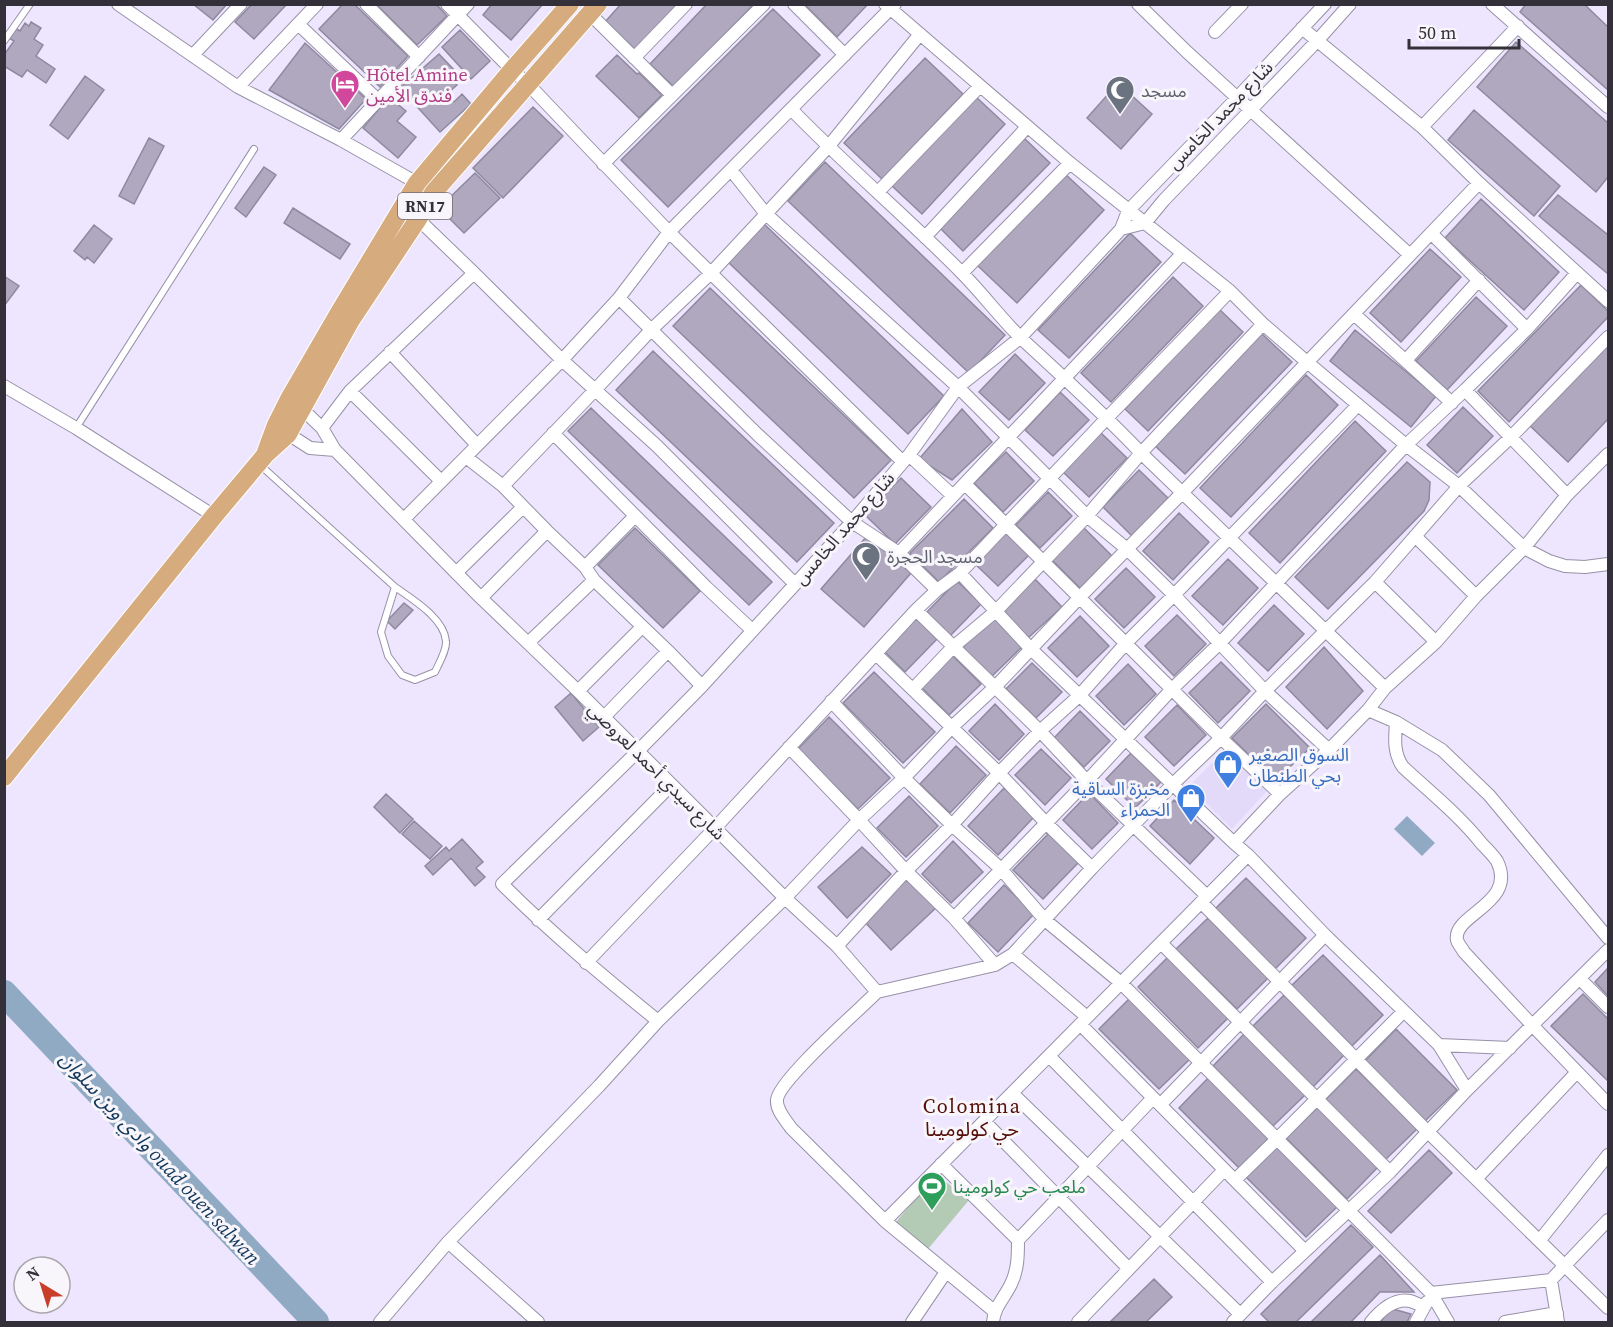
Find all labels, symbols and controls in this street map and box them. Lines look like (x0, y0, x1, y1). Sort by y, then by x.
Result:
scale bar (1409, 12, 1518, 50)
text: 50 m (1418, 20, 1456, 45)
street label: شارع محمد الخامس (1162, 55, 1280, 176)
place label: Hôtel Amine فندق الأمين (366, 62, 468, 108)
hotel icon: Hôtel Amine فندق الأمين (329, 68, 361, 110)
mosque icon: مسجد (1104, 74, 1136, 116)
place label: مسجد (1141, 78, 1187, 103)
road number: RN17 (398, 193, 452, 219)
street label: شارع محمد الخامس (788, 466, 902, 591)
mosque icon: مسجد الحجرة (850, 540, 882, 582)
place label: مسجد الحجرة (887, 544, 983, 569)
street label: شارع سيدي أحمد لعروصي (581, 697, 731, 847)
place label: السوق الصغير بحي الطنطان (1248, 742, 1349, 789)
shop icon: السوق الصغير بحي الطنطان (1212, 748, 1244, 790)
place label: مخبزة الساقية الحمراء (1072, 776, 1170, 822)
shop icon: مخبزة الساقية الحمراء (1175, 782, 1207, 824)
water label: وادي وين سلوان ouad ouen salwan (52, 1045, 267, 1273)
district label: Colomina حي كولومينا (923, 1092, 1021, 1145)
sports icon: ملعب حي كولومينا (916, 1170, 948, 1212)
place label: ملعب حي كولومينا (953, 1174, 1086, 1200)
north arrow (12, 1255, 72, 1315)
text: N (21, 1261, 44, 1285)

